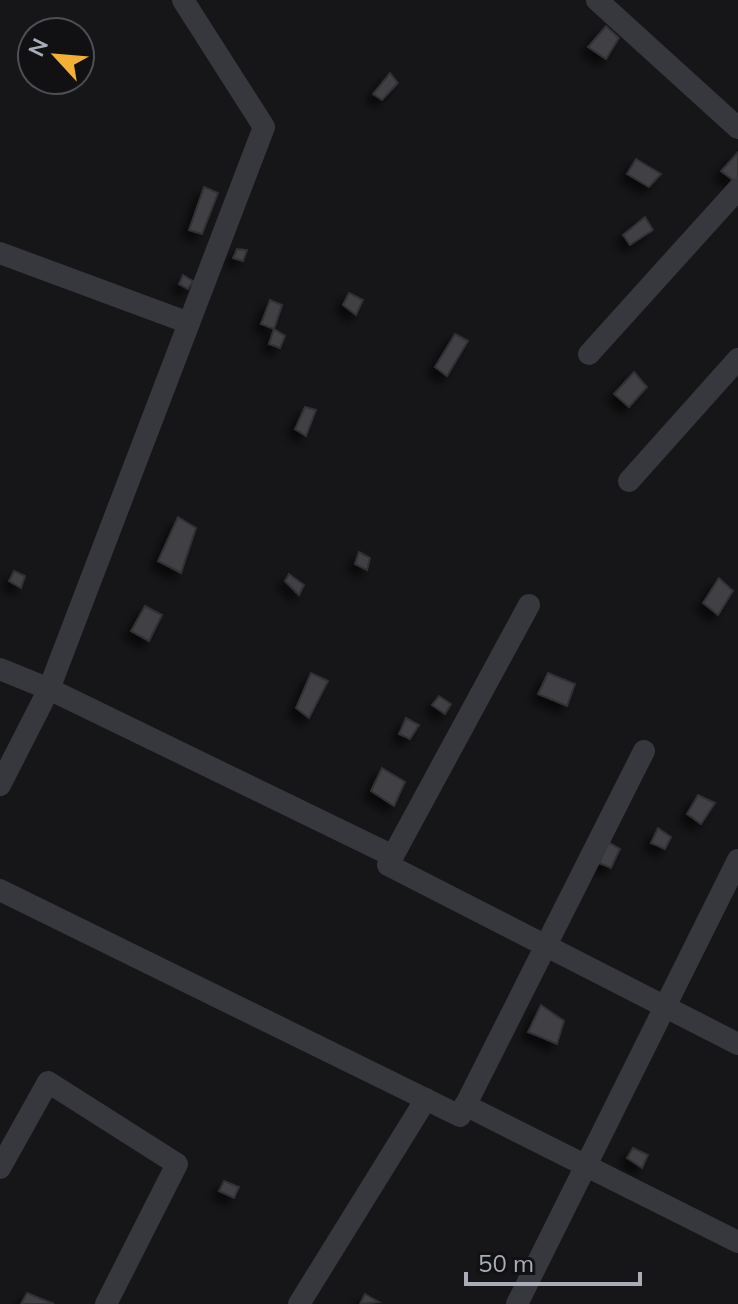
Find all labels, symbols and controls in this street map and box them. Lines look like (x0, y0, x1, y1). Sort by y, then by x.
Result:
north arrow (16, 16, 96, 96)
text: N (22, 34, 54, 61)
scale bar (466, 1236, 640, 1286)
text: 50 m (478, 1248, 534, 1278)

